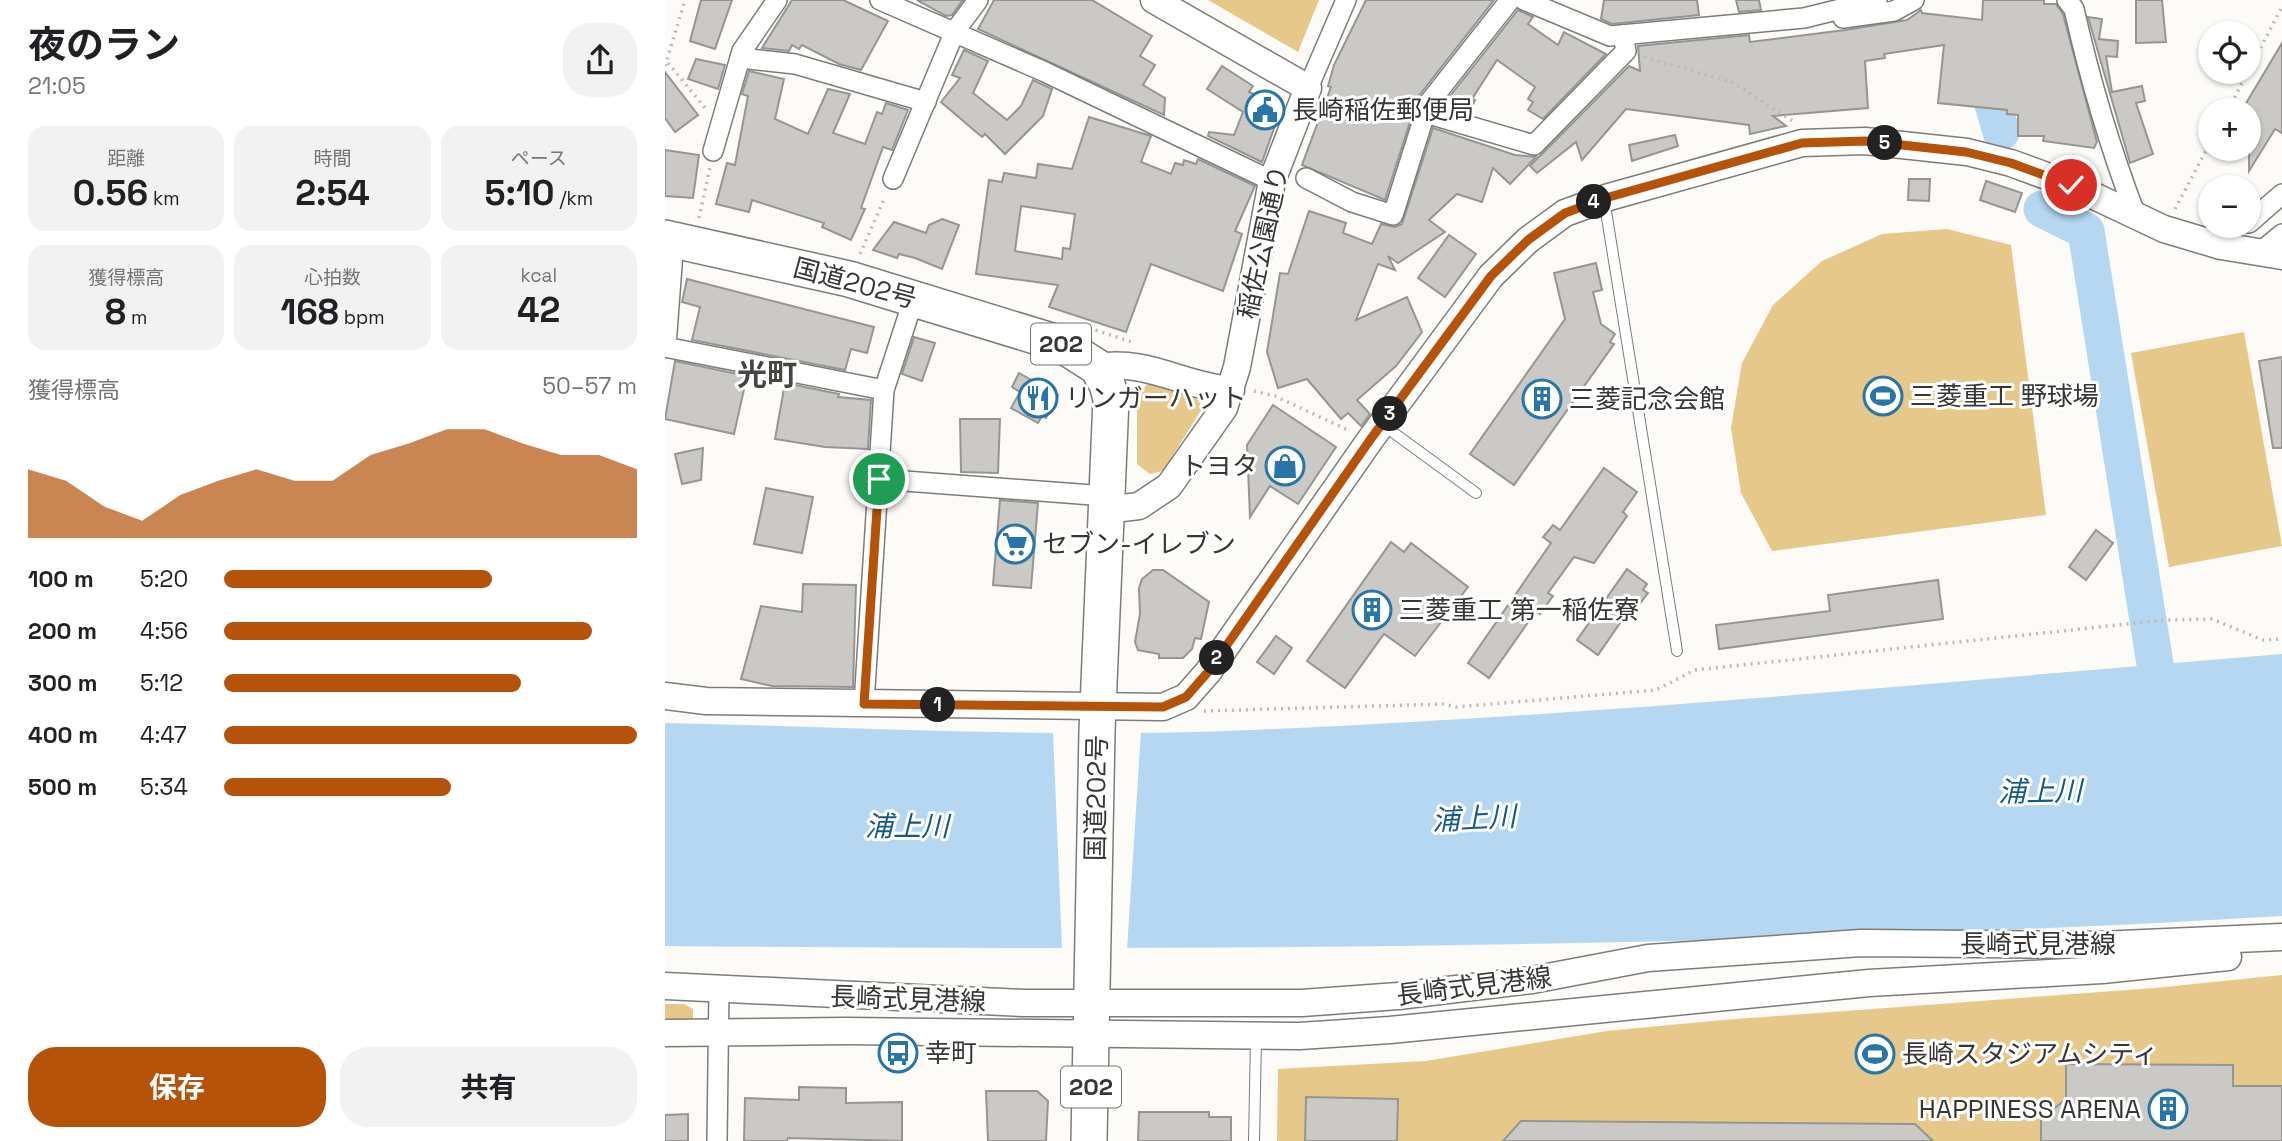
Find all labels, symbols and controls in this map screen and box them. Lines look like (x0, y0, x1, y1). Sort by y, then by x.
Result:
text: 夜のラン (28, 21, 180, 69)
map controls (2198, 21, 2261, 238)
button: locate (2198, 21, 2261, 84)
button: share (563, 23, 637, 97)
text: 21:05 (28, 71, 86, 101)
public building icon: 長崎稲佐郵便局 (1244, 89, 1286, 131)
place label: 長崎稲佐郵便局 (1292, 93, 1474, 127)
button: + (2198, 98, 2261, 161)
pin: 5 (1867, 125, 1903, 160)
text: 5 (1879, 130, 1890, 155)
text: 距離 (107, 146, 145, 171)
text: 時間 (313, 146, 352, 171)
text: ペース (511, 146, 567, 171)
pin (2041, 155, 2101, 215)
street label: 稲佐公園通り (1230, 162, 1296, 322)
icon: check (2052, 166, 2090, 204)
text: 0.56 (73, 171, 148, 215)
text: 2:54 (295, 171, 370, 215)
text: 5:10 (485, 171, 555, 215)
button: − (2198, 175, 2261, 238)
pin: 4 (1577, 184, 1611, 220)
text: km (148, 186, 180, 211)
text: /km (555, 186, 593, 211)
text: 4 (1587, 189, 1600, 214)
street label: 国道202号 (790, 250, 920, 316)
text: kcal (520, 263, 557, 288)
text: 獲得標高 (88, 265, 164, 290)
text: 心拍数 (304, 265, 361, 290)
text: 42 (517, 288, 560, 332)
text: 8 (105, 290, 126, 334)
text: 168 (280, 290, 339, 334)
text: m (126, 305, 147, 330)
text: bpm (339, 305, 385, 330)
road number: 202 (1031, 324, 1091, 365)
district label: 光町 (737, 355, 797, 394)
text: 50–57 m (542, 371, 637, 401)
text: 獲得標高 (28, 375, 120, 405)
sports icon: 三菱重工 野球場 (1862, 375, 1904, 417)
restaurant icon: リンガーハット (1017, 377, 1059, 419)
building icon: 三菱記念会館 (1521, 378, 1563, 420)
place label: 三菱重工 野球場 (1910, 379, 2099, 413)
place label: リンガーハット (1065, 381, 1246, 415)
place label: 三菱記念会館 (1569, 382, 1725, 416)
pin: 3 (1373, 396, 1407, 432)
text: 3 (1384, 401, 1395, 426)
shop icon: トヨタ (1264, 445, 1306, 487)
pin (849, 449, 909, 509)
place label: トヨタ (1180, 449, 1258, 483)
icon: arrive (860, 460, 898, 498)
supermarket icon: セブン-イレブン (994, 523, 1036, 565)
place label: セブン-イレブン (1042, 527, 1236, 561)
text: 100 m (28, 564, 94, 594)
text: 5:20 (140, 564, 188, 594)
building icon: 三菱重工 第一稲佐寮 (1351, 589, 1393, 631)
place label: 三菱重工 第一稲佐寮 (1399, 593, 1640, 627)
text: 200 m (28, 616, 97, 646)
text: 4:56 (140, 616, 188, 646)
pin: 2 (1199, 640, 1235, 676)
text: 2 (1211, 645, 1222, 670)
text: 300 m (28, 668, 97, 698)
text: 5:12 (140, 668, 183, 698)
pin: 1 (921, 688, 955, 722)
text: 1 (933, 692, 942, 717)
text: 400 m (28, 720, 98, 750)
text: 4:47 (140, 720, 187, 750)
street label: 国道202号 (1078, 735, 1114, 861)
text: 500 m (28, 772, 97, 802)
text: 5:34 (140, 772, 188, 802)
water label: 浦上川 (1998, 772, 2085, 810)
water label: 浦上川 (1431, 798, 1520, 838)
water label: 浦上川 (865, 808, 952, 844)
street label: 長崎式見港線 (1960, 927, 2116, 961)
street label: 長崎式見港線 (1395, 960, 1553, 1012)
street label: 長崎式見港線 (829, 979, 987, 1019)
bus stop icon: 幸町 (877, 1032, 919, 1074)
sports icon: 長崎スタジアムシティ (1854, 1033, 1896, 1075)
place label: 幸町 (925, 1036, 977, 1070)
place label: 長崎スタジアムシティ (1902, 1037, 2159, 1071)
button: 保存 (28, 1047, 326, 1127)
button: 共有 (340, 1047, 637, 1127)
road number: 202 (1061, 1066, 1121, 1107)
building icon: HAPPINESS ARENA (2147, 1088, 2189, 1130)
place label: HAPPINESS ARENA (1919, 1092, 2141, 1126)

